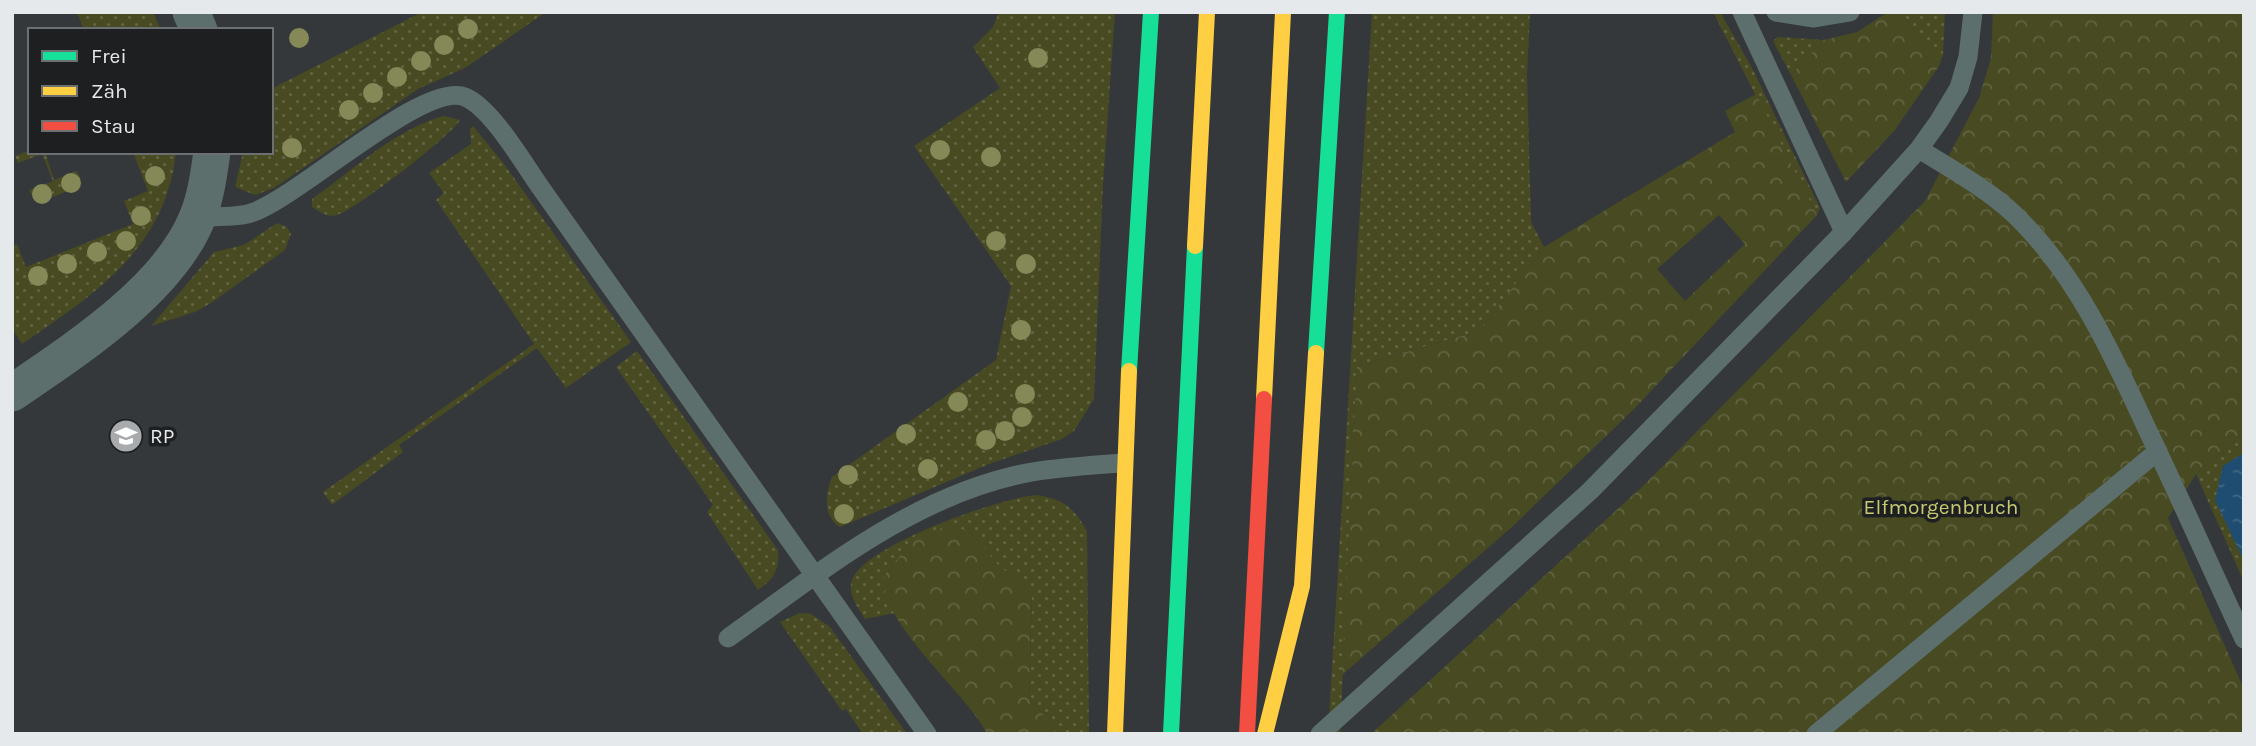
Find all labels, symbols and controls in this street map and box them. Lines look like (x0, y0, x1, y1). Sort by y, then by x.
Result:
legend (28, 28, 273, 154)
text: Frei (91, 44, 127, 68)
text: Zäh (91, 79, 128, 103)
text: Stau (91, 114, 136, 138)
school or university icon: RP (107, 417, 145, 455)
place label: RP (150, 424, 175, 448)
park label: Elfmorgenbruch (1864, 495, 2018, 519)

